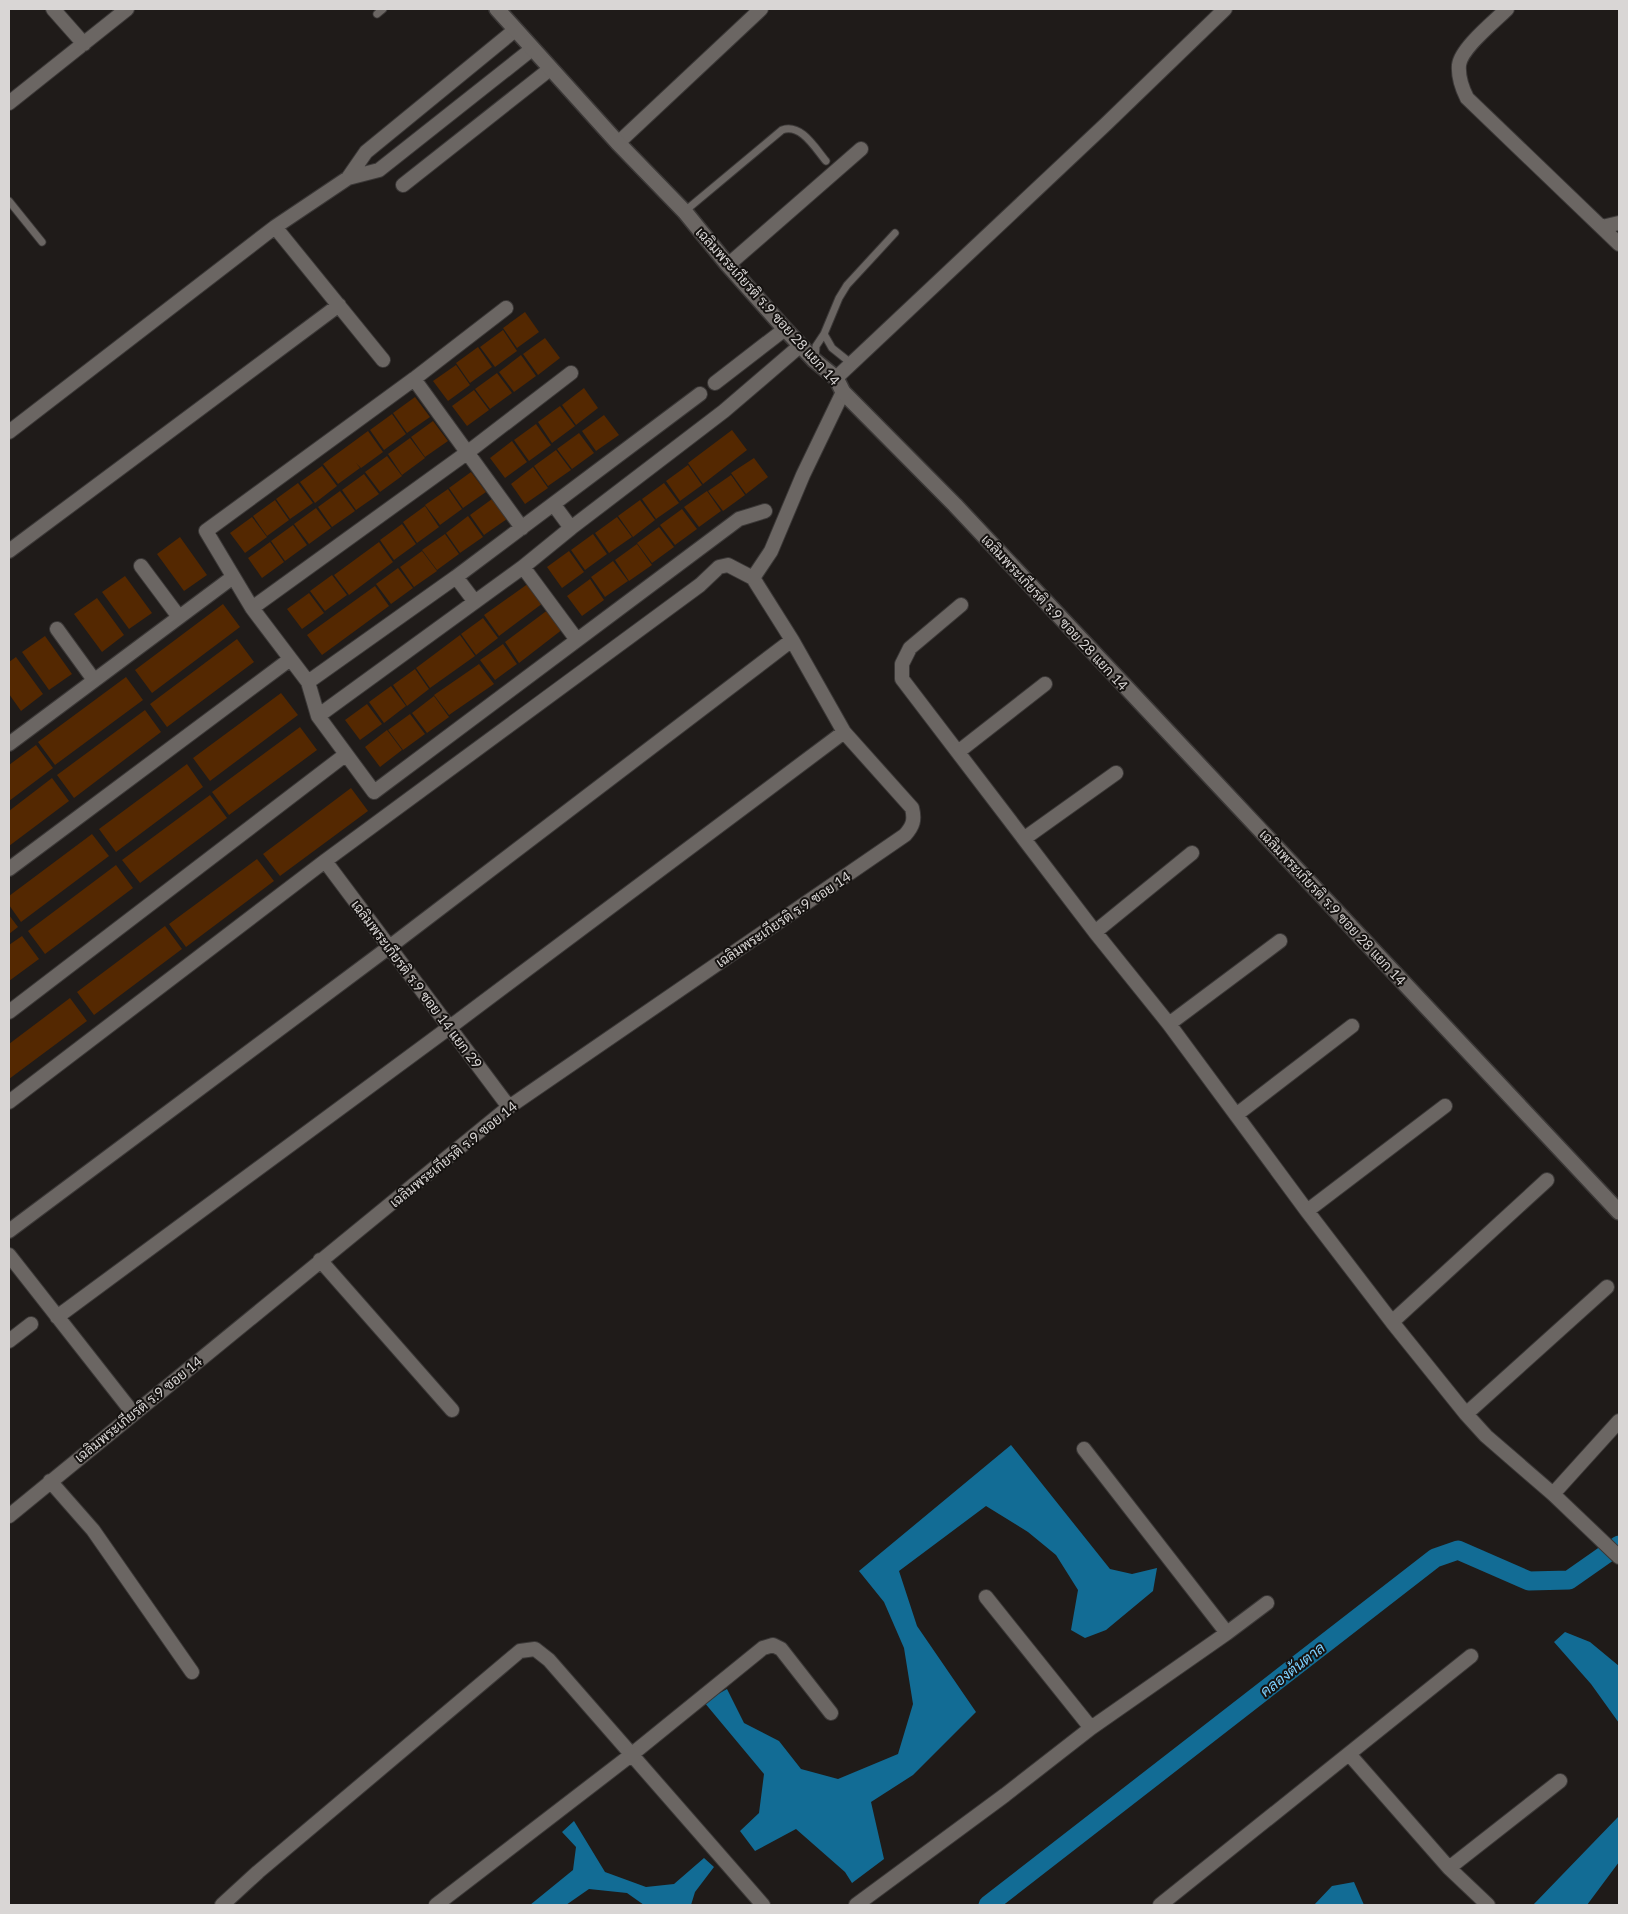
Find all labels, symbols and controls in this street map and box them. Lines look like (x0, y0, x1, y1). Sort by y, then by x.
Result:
street label: เฉลิมพระเกียรติ ร.9 ซอย 28 แยก 14 (693, 224, 843, 388)
street label: เฉลิมพระเกียรติ ร.9 ซอย 28 แยก 14 (978, 531, 1132, 693)
street label: เฉลิมพระเกียรติ ร.9 ซอย 28 แยก 14 (1256, 826, 1410, 988)
street label: เฉลิมพระเกียรติ ร.9 ซอย 14 (712, 867, 854, 971)
street label: เฉลิมพระเกียรติ ร.9 ซอย 14 แยก 29 (348, 896, 486, 1072)
street label: เฉลิมพระเกียรติ ร.9 ซอย 14 (386, 1097, 520, 1211)
street label: เฉลิมพระเกียรติ ร.9 ซอย 14 (71, 1352, 205, 1466)
water label: คลองต้นตาล (1256, 1638, 1328, 1700)

